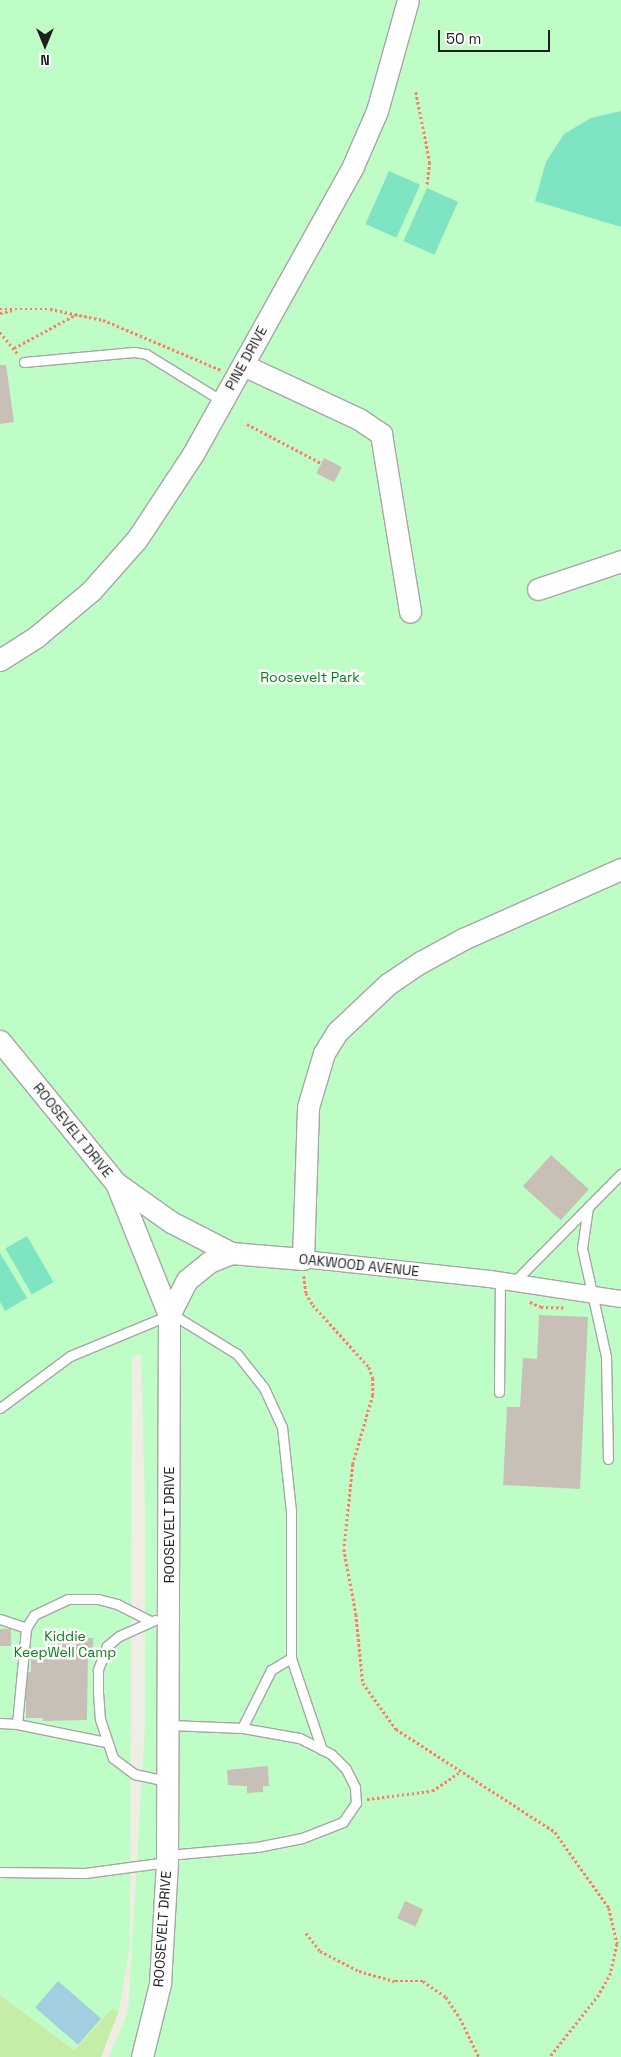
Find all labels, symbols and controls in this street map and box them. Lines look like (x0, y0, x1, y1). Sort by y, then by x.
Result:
north arrow (20, 20, 70, 70)
scale bar (441, 20, 554, 52)
text: 50 m (446, 29, 481, 48)
text: N (40, 51, 50, 69)
street label: PINE DRIVE (222, 323, 270, 393)
park label: Roosevelt Park (260, 669, 360, 685)
street label: ROOSEVELT DRIVE (30, 1079, 116, 1181)
street label: OAKWOOD AVENUE (298, 1250, 420, 1280)
street label: ROOSEVELT DRIVE (161, 1467, 177, 1583)
park label: Kiddie KeepWell Camp (14, 1628, 116, 1660)
street label: ROOSEVELT DRIVE (150, 1870, 174, 1988)

